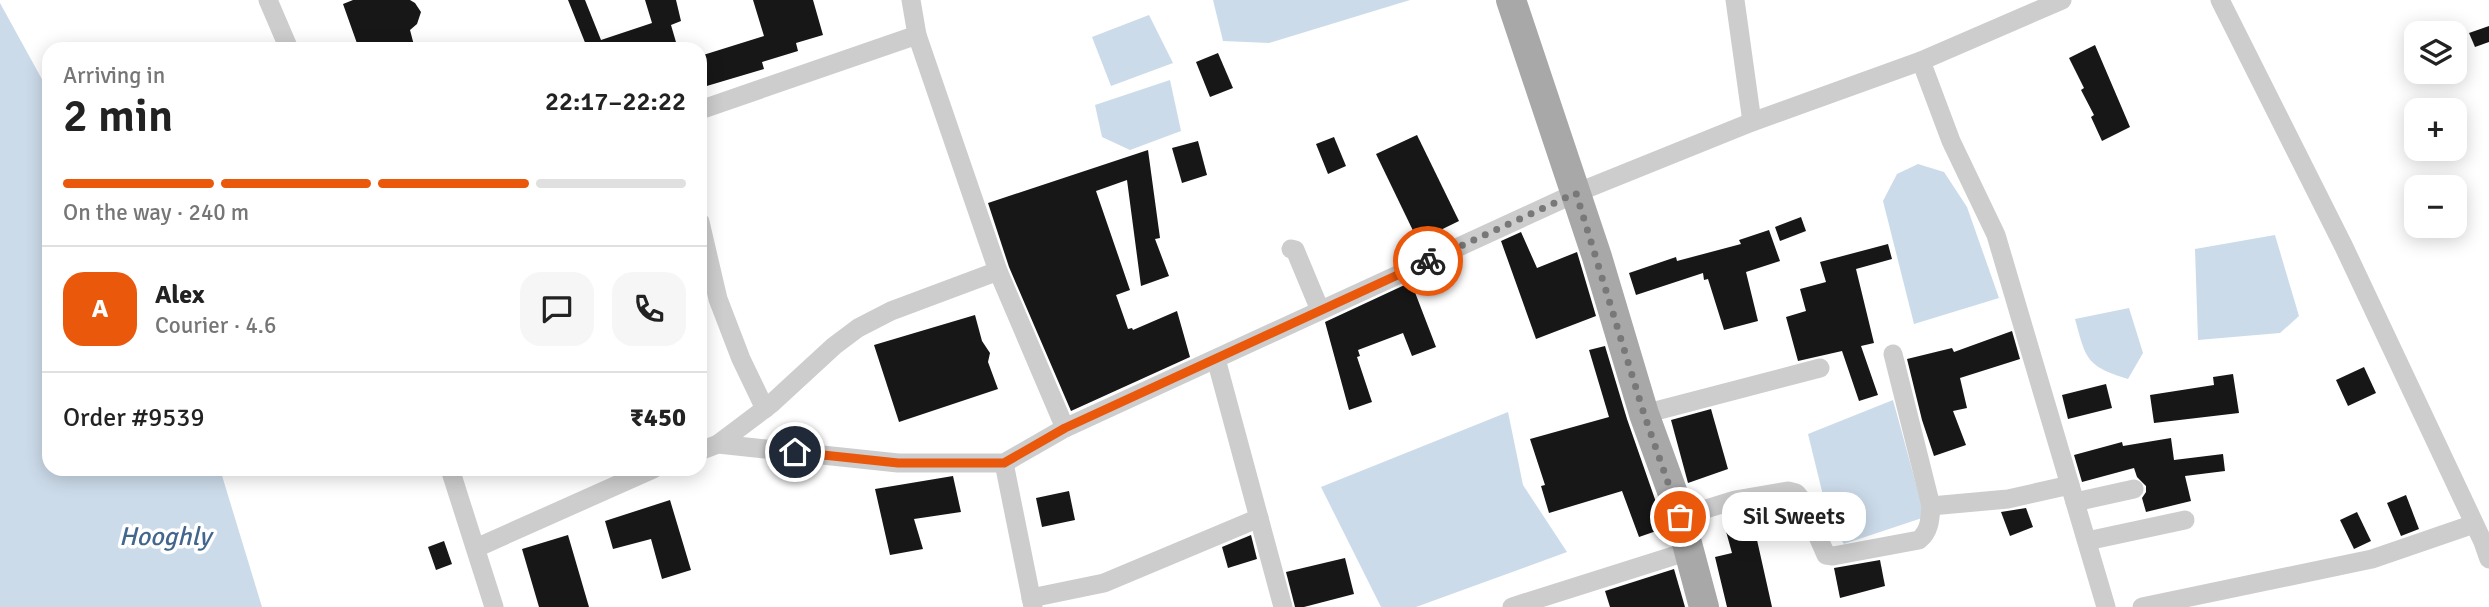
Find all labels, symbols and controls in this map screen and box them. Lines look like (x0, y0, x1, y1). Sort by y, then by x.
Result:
map controls (2404, 21, 2467, 238)
button: layers (2404, 21, 2467, 84)
text: Arriving in (63, 61, 165, 90)
text: 22:17–22:22 (545, 86, 686, 118)
text: 2 min (63, 88, 173, 144)
button: + (2404, 98, 2467, 161)
button: − (2404, 175, 2467, 238)
text: On the way · 240 m (63, 198, 249, 227)
courier (1393, 226, 1463, 296)
icon: bike (1409, 242, 1447, 280)
button: chat (520, 272, 594, 346)
button: phone (612, 272, 686, 346)
text: Alex (155, 279, 205, 311)
text: A (92, 293, 108, 325)
text: Courier · 4.6 (155, 311, 276, 340)
text: Order #9539 (63, 402, 204, 434)
text: ₹450 (630, 402, 686, 434)
pin (765, 422, 825, 482)
icon: home (776, 433, 814, 471)
pin (1650, 487, 1710, 547)
callout: Sil Sweets (1722, 492, 1866, 542)
icon: bag (1661, 498, 1699, 536)
text: Sil Sweets (1743, 502, 1845, 531)
water label: Hooghly (119, 521, 214, 553)

